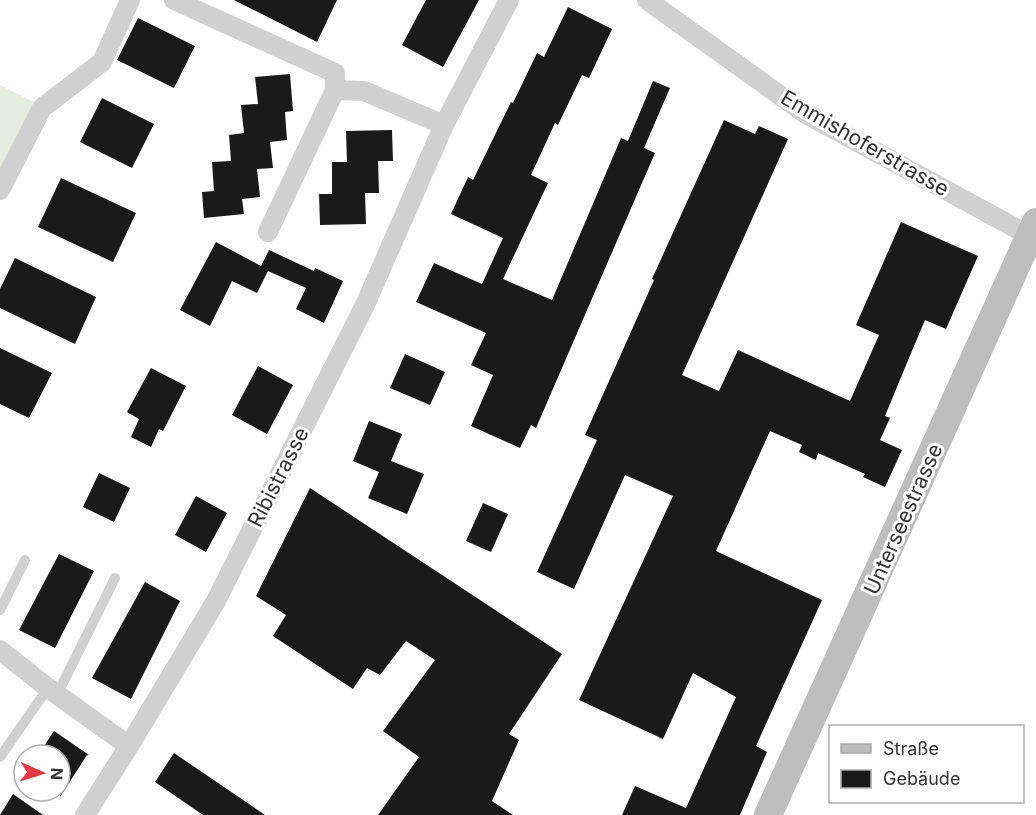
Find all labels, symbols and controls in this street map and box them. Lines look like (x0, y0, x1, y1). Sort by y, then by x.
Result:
street label: Emmishoferstrasse (776, 85, 954, 201)
street label: Ribistrasse (242, 423, 314, 531)
street label: Unterseestrasse (859, 440, 947, 598)
legend (829, 725, 1024, 803)
text: Straße (883, 738, 939, 759)
north arrow (12, 743, 72, 803)
text: N (47, 767, 67, 780)
text: Gebäude (883, 768, 960, 789)

